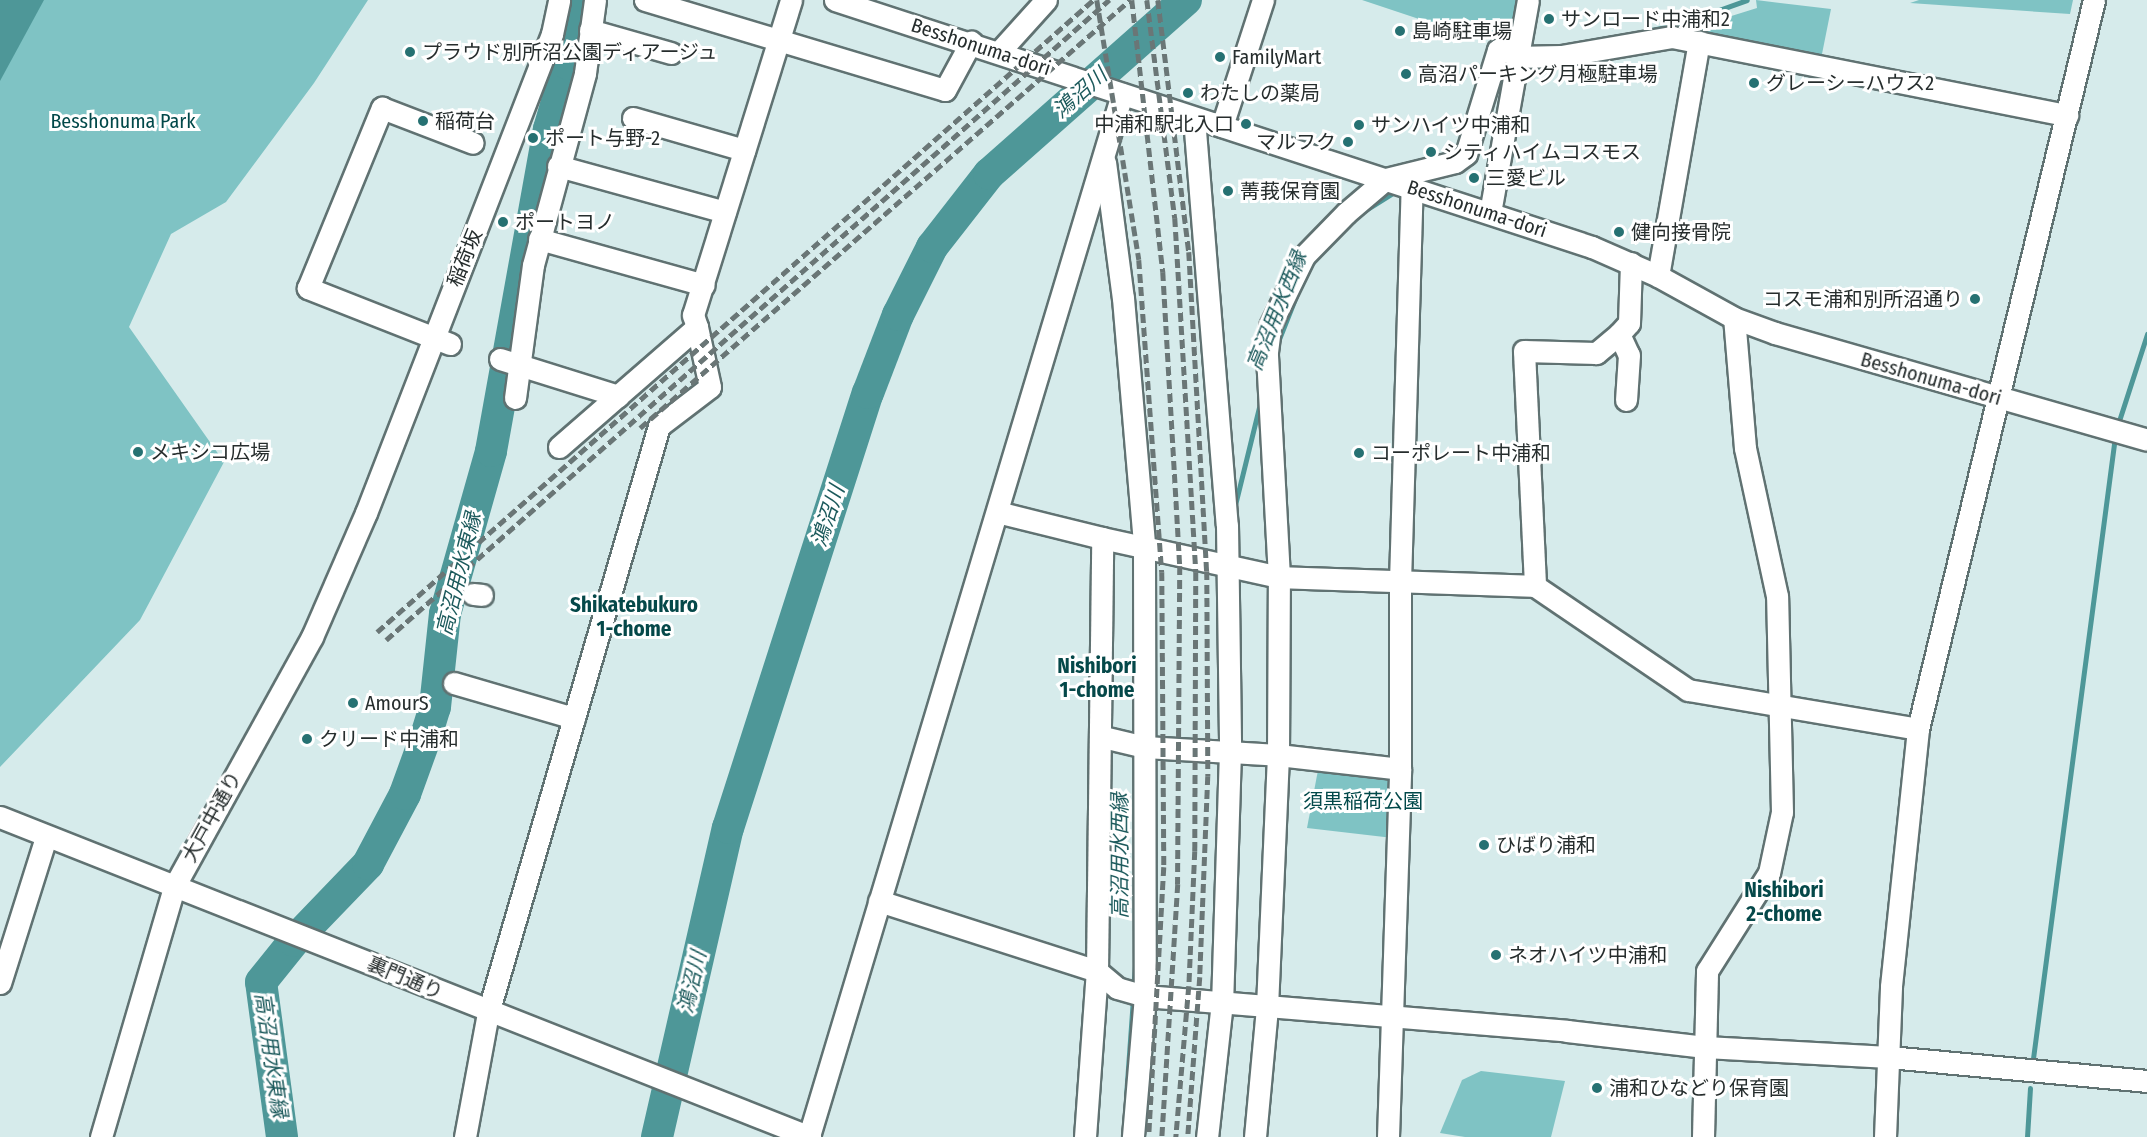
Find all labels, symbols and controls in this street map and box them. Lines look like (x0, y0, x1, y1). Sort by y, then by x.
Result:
place label: サンロード中浦和2 (1561, 7, 1730, 31)
marker: サンロード中浦和2 (1542, 12, 1556, 26)
street label: Besshonuma-dori (908, 13, 1054, 81)
place label: 島崎駐車場 (1412, 19, 1512, 43)
marker: 島崎駐車場 (1393, 24, 1407, 38)
place label: プラウド別所沼公園ディアージュ (422, 40, 721, 64)
marker: プラウド別所沼公園ディアージュ (403, 45, 417, 59)
place label: FamilyMart (1232, 45, 1321, 69)
marker: FamilyMart (1213, 50, 1227, 64)
place label: 高沼パーキング月極駐車場 (1418, 62, 1658, 86)
water label: 鴻沼川 (1048, 63, 1112, 123)
marker: 高沼パーキング月極駐車場 (1399, 67, 1413, 81)
place label: グレーシーハウス2 (1766, 71, 1935, 95)
marker: グレーシーハウス2 (1747, 76, 1761, 90)
place label: わたしの薬局 (1200, 81, 1320, 105)
marker: わたしの薬局 (1181, 86, 1195, 100)
park label: Besshonuma Park (50, 109, 196, 133)
place label: 稲荷台 (435, 109, 495, 133)
place label: 中浦和駅北入口 (1094, 112, 1234, 136)
place label: サンハイツ中浦和 (1371, 113, 1531, 137)
marker: 稲荷台 (416, 114, 430, 128)
marker: 中浦和駅北入口 (1239, 117, 1253, 131)
marker: サンハイツ中浦和 (1352, 118, 1366, 132)
place label: ポート与野-2 (545, 126, 660, 150)
place label: マルフク (1256, 130, 1336, 154)
marker: ポート与野-2 (526, 131, 540, 145)
marker: マルフク (1341, 135, 1355, 149)
place label: シティハイムコスモス (1443, 140, 1643, 164)
marker: シティハイムコスモス (1424, 145, 1438, 159)
place label: 三愛ビル (1486, 166, 1566, 190)
marker: 三愛ビル (1467, 171, 1481, 185)
street label: Besshonuma-dori (1404, 175, 1550, 243)
place label: 菁莪保育園 (1240, 179, 1340, 203)
marker: 菁莪保育園 (1221, 184, 1235, 198)
place label: ポートヨノ (515, 210, 615, 234)
marker: ポートヨノ (496, 215, 510, 229)
place label: 健向接骨院 (1631, 220, 1731, 244)
marker: 健向接骨院 (1612, 225, 1626, 239)
street label: 稲荷坂 (443, 226, 487, 290)
water label: 高沼用水西縁 (1242, 248, 1312, 374)
place label: コスモ浦和別所沼通り (1763, 287, 1963, 311)
marker: コスモ浦和別所沼通り (1968, 292, 1982, 306)
street label: Besshonuma-dori (1858, 347, 2004, 411)
place label: メキシコ広場 (150, 440, 270, 464)
place label: コーポレート中浦和 (1371, 441, 1551, 465)
marker: メキシコ広場 (131, 445, 145, 459)
marker: コーポレート中浦和 (1352, 446, 1366, 460)
water label: 鴻沼川 (806, 482, 850, 550)
water label: 高沼用水東縁 (432, 510, 486, 638)
district label: Shikatebukuro 1-chome (570, 592, 698, 642)
district label: Nishibori 1-chome (1057, 653, 1137, 703)
place label: AmourS (365, 691, 429, 715)
marker: AmourS (346, 696, 360, 710)
place label: クリード中浦和 (319, 727, 459, 751)
marker: クリード中浦和 (300, 732, 314, 746)
street label: 大戸中通り (177, 767, 247, 867)
park label: 須黒稲荷公園 (1303, 789, 1423, 813)
water label: 高沼用水西縁 (1107, 793, 1133, 919)
place label: ひばり浦和 (1496, 833, 1596, 857)
marker: ひばり浦和 (1477, 838, 1491, 852)
district label: Nishibori 2-chome (1744, 877, 1824, 927)
place label: ネオハイツ中浦和 (1508, 943, 1668, 967)
water label: 鴻沼川 (673, 948, 711, 1016)
marker: ネオハイツ中浦和 (1489, 948, 1503, 962)
street label: 裏門通り (363, 951, 447, 1005)
water label: 高沼用水東縁 (250, 991, 292, 1119)
place label: 浦和ひなどり保育園 (1609, 1076, 1789, 1100)
marker: 浦和ひなどり保育園 (1590, 1081, 1604, 1095)

